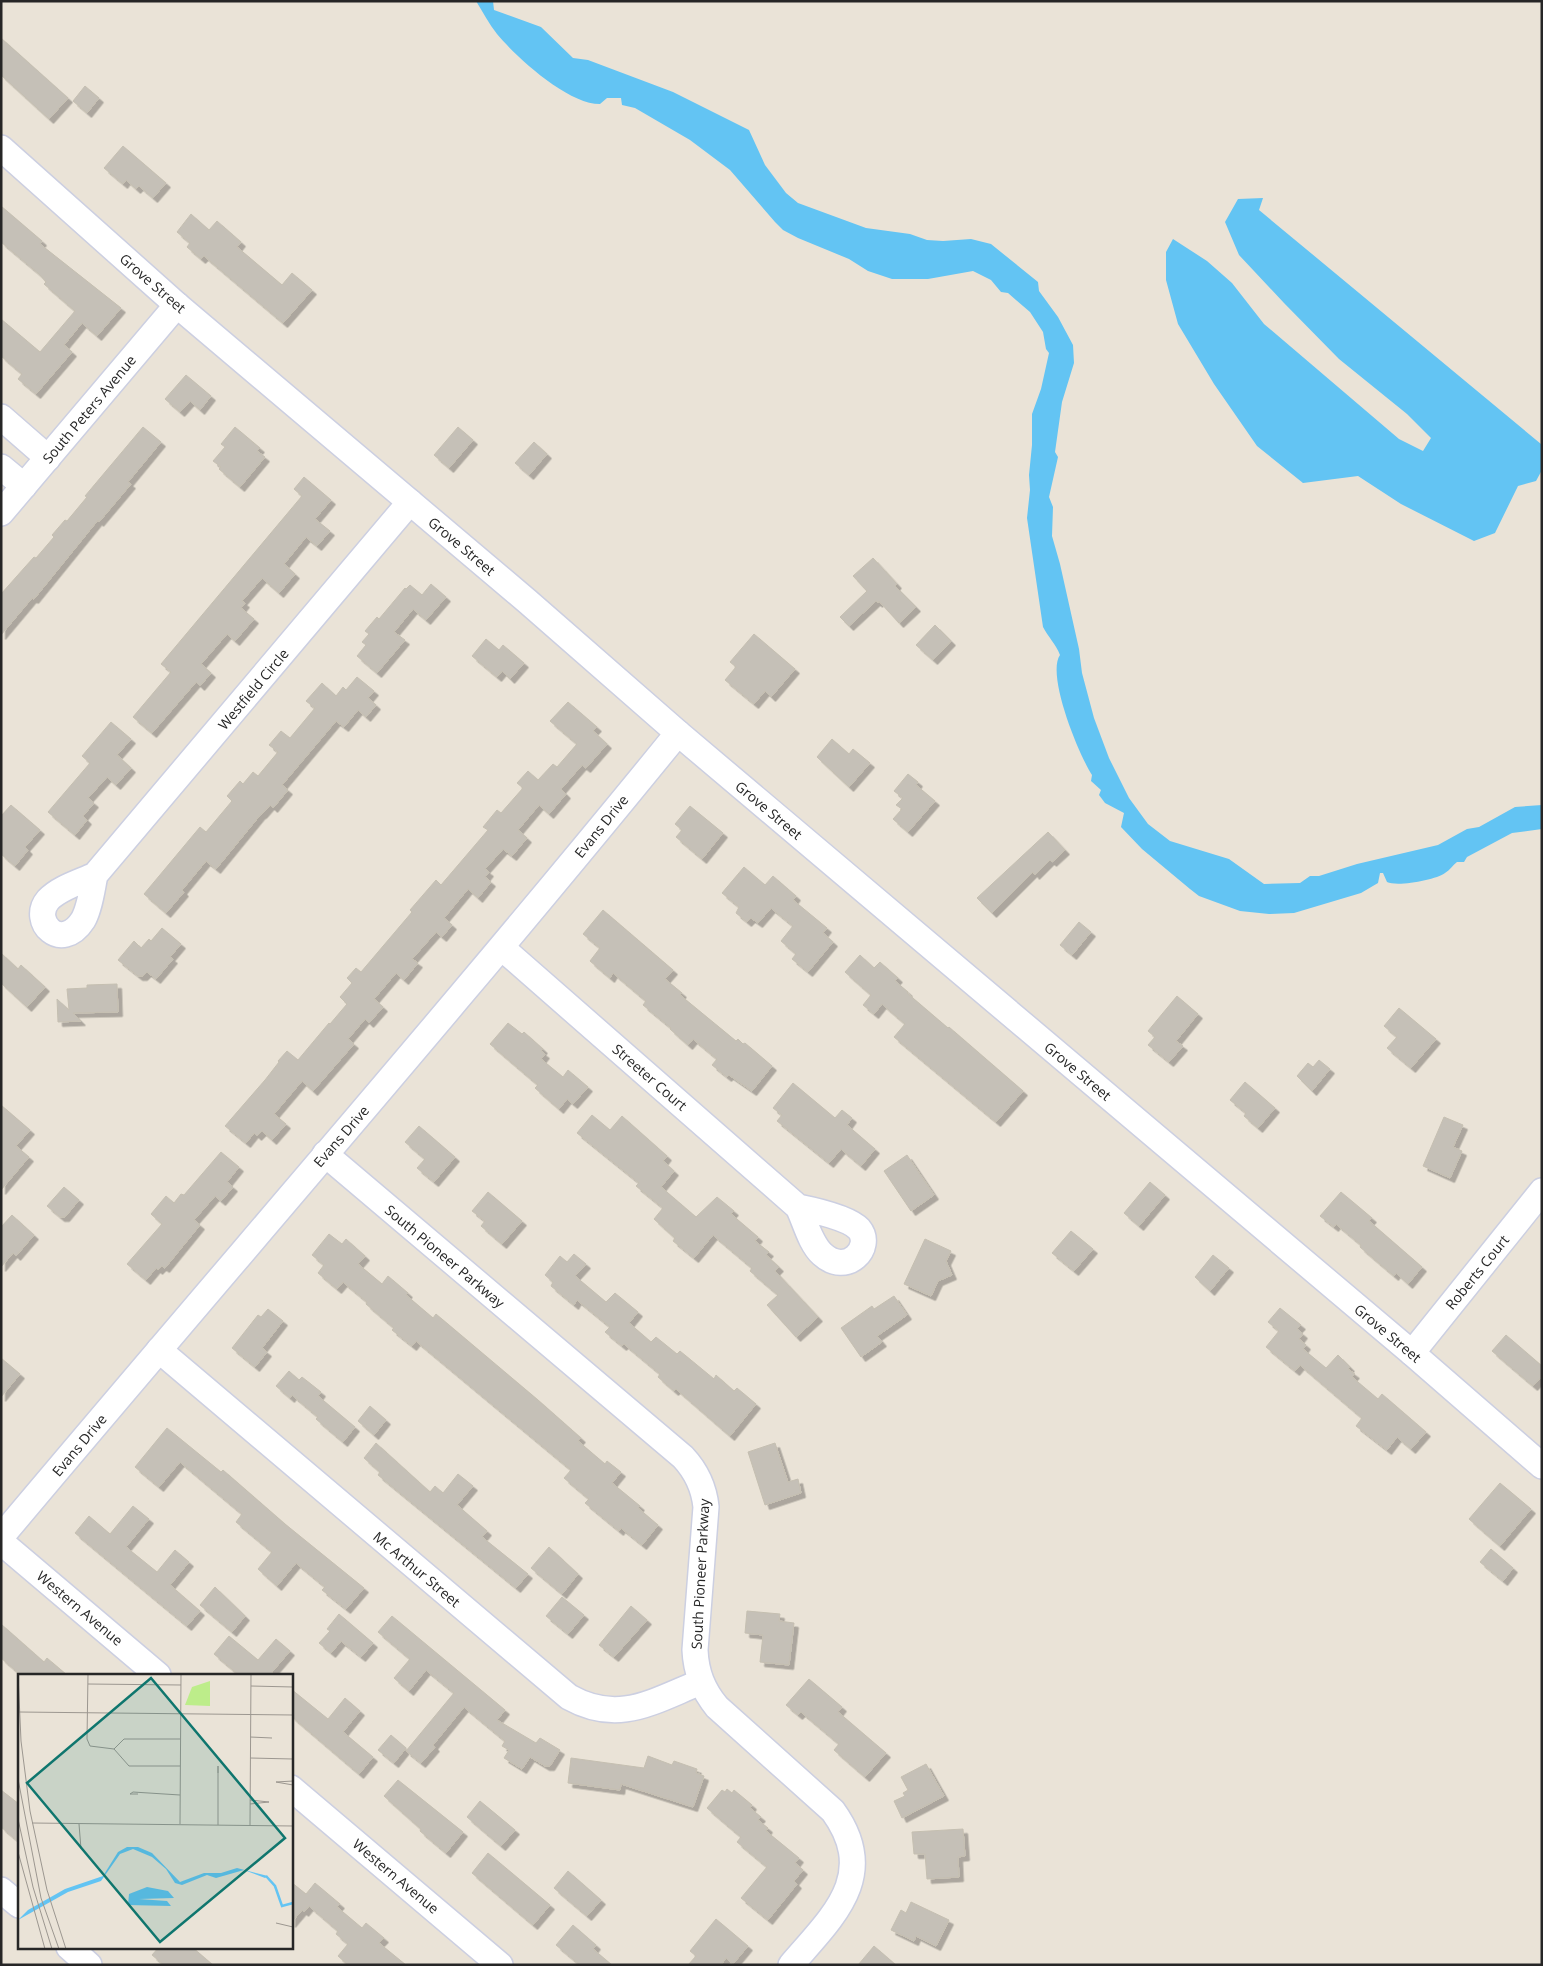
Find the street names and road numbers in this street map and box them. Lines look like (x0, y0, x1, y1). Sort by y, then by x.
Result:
street label: Grove Street (116, 249, 190, 317)
street label: South Peters Avenue (38, 351, 140, 467)
street label: Grove Street (425, 512, 499, 580)
street label: Westfield Circle (213, 644, 293, 734)
street label: Grove Street (732, 776, 806, 844)
street label: Evans Drive (570, 790, 632, 861)
street label: Grove Street (1041, 1037, 1115, 1105)
street label: Streeter Court (609, 1039, 691, 1115)
street label: Evans Drive (309, 1101, 373, 1171)
street label: South Pioneer Parkway (381, 1200, 510, 1312)
street label: Roberts Court (1441, 1231, 1513, 1313)
street label: Grove Street (1351, 1299, 1425, 1367)
street label: Evans Drive (47, 1410, 111, 1480)
street label: South Pioneer Parkway (687, 1497, 713, 1650)
street label: Mc Arthur Street (369, 1527, 465, 1611)
street label: Western Avenue (33, 1566, 127, 1650)
street label: Western Avenue (349, 1834, 443, 1918)

